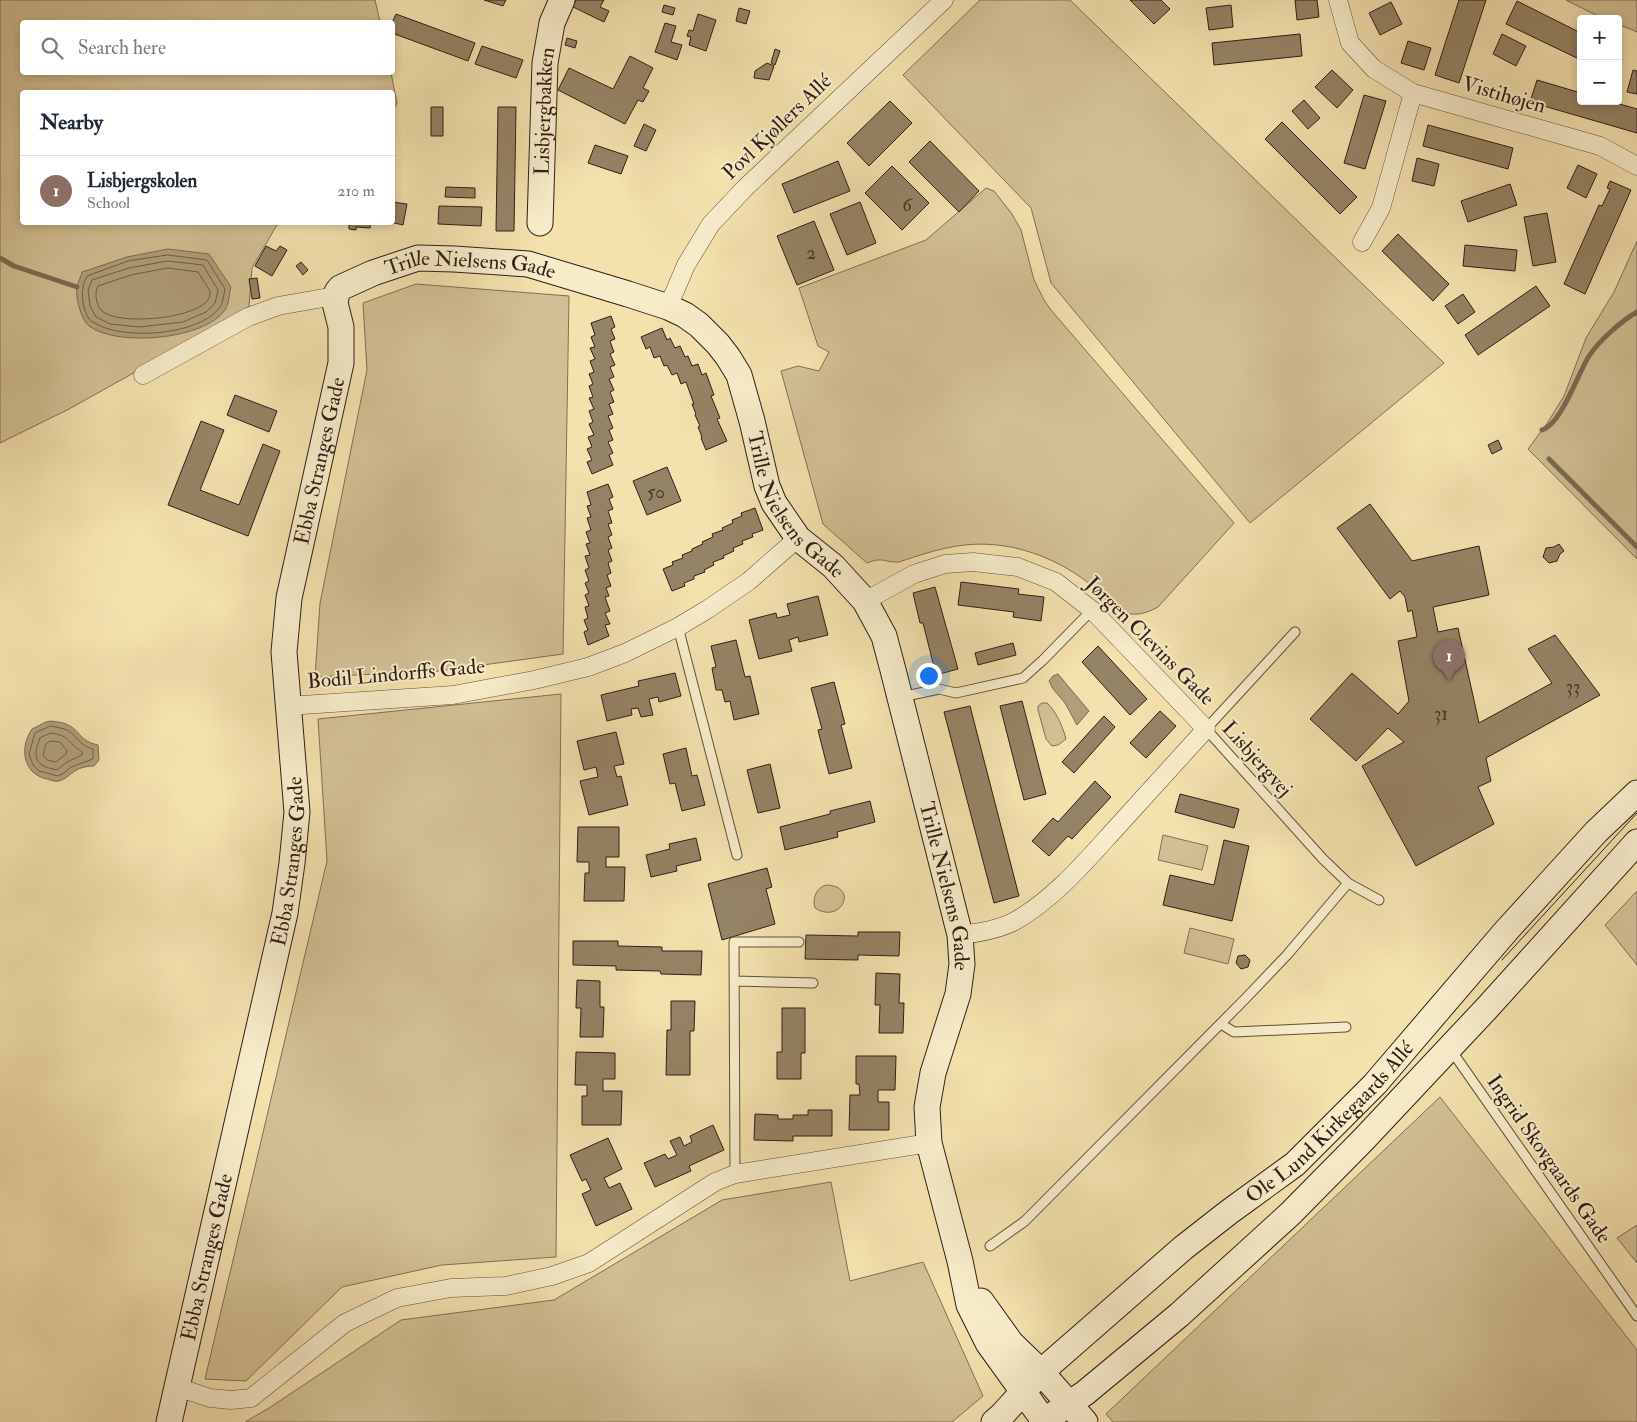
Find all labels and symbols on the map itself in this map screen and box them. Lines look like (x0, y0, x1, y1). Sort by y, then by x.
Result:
street label: Lisbjergbakken (528, 45, 561, 176)
street label: Povl Kjøllers Allé (717, 68, 837, 186)
street label: Vistihøjen (1459, 70, 1549, 120)
house number: 6 (902, 193, 913, 217)
house number: 2 (806, 241, 816, 265)
street label: Trille Nielsens Gade (381, 244, 559, 285)
street label: Ebba Stranges Gade (288, 374, 351, 547)
street label: Trille Nielsens Gade (741, 429, 851, 584)
house number: 50 (647, 480, 665, 504)
street label: Jørgen Clevins Gade (1079, 570, 1221, 712)
pin: 1 (1433, 640, 1465, 681)
street label: Bodil Lindorffs Gade (306, 653, 486, 695)
your location (916, 663, 942, 689)
house number: 33 (1566, 675, 1580, 699)
house number: 31 (1434, 702, 1448, 726)
street label: Lisbjergvej (1216, 715, 1298, 803)
street label: Ebba Stranges Gade (264, 775, 311, 949)
street label: Trille Nielsens Gade (913, 799, 976, 973)
street label: Ole Lund Kirkegaards Allé (1240, 1035, 1420, 1209)
street label: Ingrid Skovgaards Gade (1480, 1069, 1618, 1249)
street label: Ebba Stranges Gade (174, 1171, 239, 1343)

